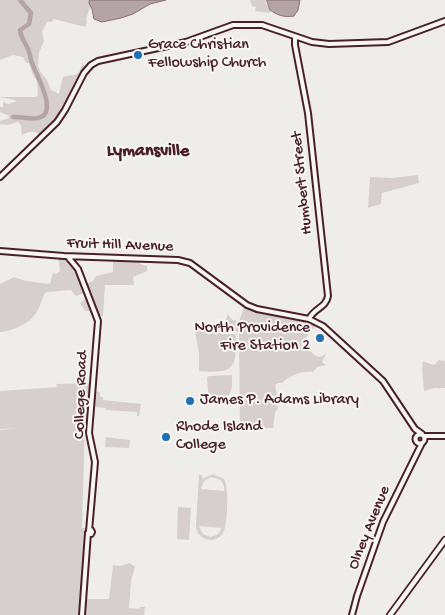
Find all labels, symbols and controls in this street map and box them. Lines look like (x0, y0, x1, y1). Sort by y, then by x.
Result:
place label: Grace Christian Fellowship Church (148, 36, 266, 74)
marker: Grace Christian Fellowship Church (132, 49, 144, 61)
street label: Humbert Street (288, 131, 318, 235)
district label: Lymansville (107, 141, 189, 163)
street label: Fruit Hill Avenue (66, 235, 174, 257)
place label: North Providence Fire Station 2 (194, 319, 310, 357)
marker: North Providence Fire Station 2 (314, 332, 326, 344)
street label: College Road (71, 351, 93, 439)
place label: James P. Adams Library (200, 391, 359, 411)
marker: James P. Adams Library (184, 395, 196, 407)
place label: Rhode Island College (176, 418, 262, 456)
marker: Rhode Island College (160, 431, 172, 443)
street label: Olney Avenue (344, 483, 396, 573)

